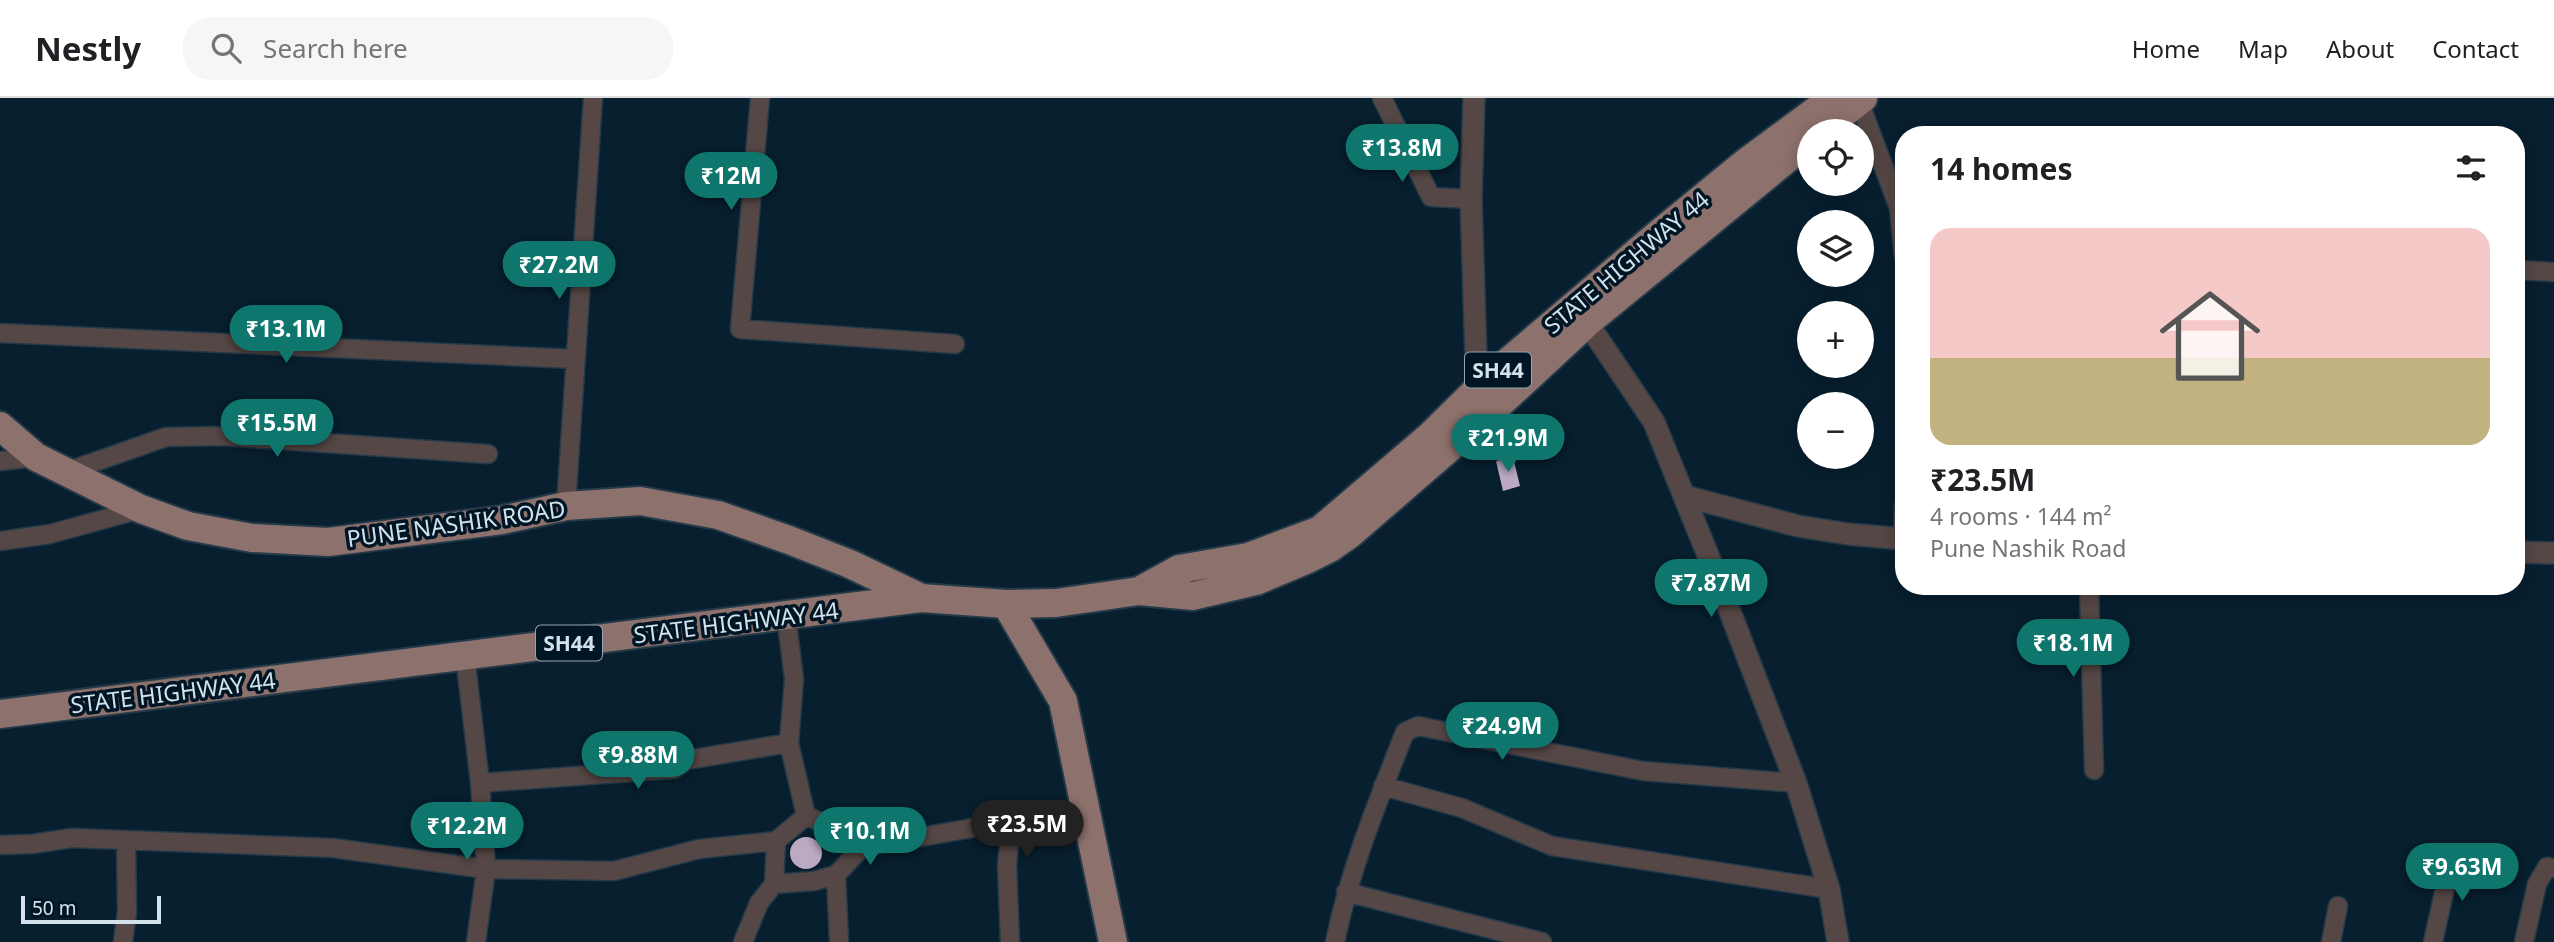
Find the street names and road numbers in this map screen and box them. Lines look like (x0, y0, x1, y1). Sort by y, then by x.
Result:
street label: STATE HIGHWAY 44 (1537, 183, 1715, 341)
road number: SH44 (1465, 352, 1531, 388)
street label: PUNE NASHIK ROAD (345, 492, 567, 554)
street label: STATE HIGHWAY 44 (632, 594, 840, 650)
road number: SH44 (536, 626, 602, 660)
street label: STATE HIGHWAY 44 (69, 664, 277, 720)

